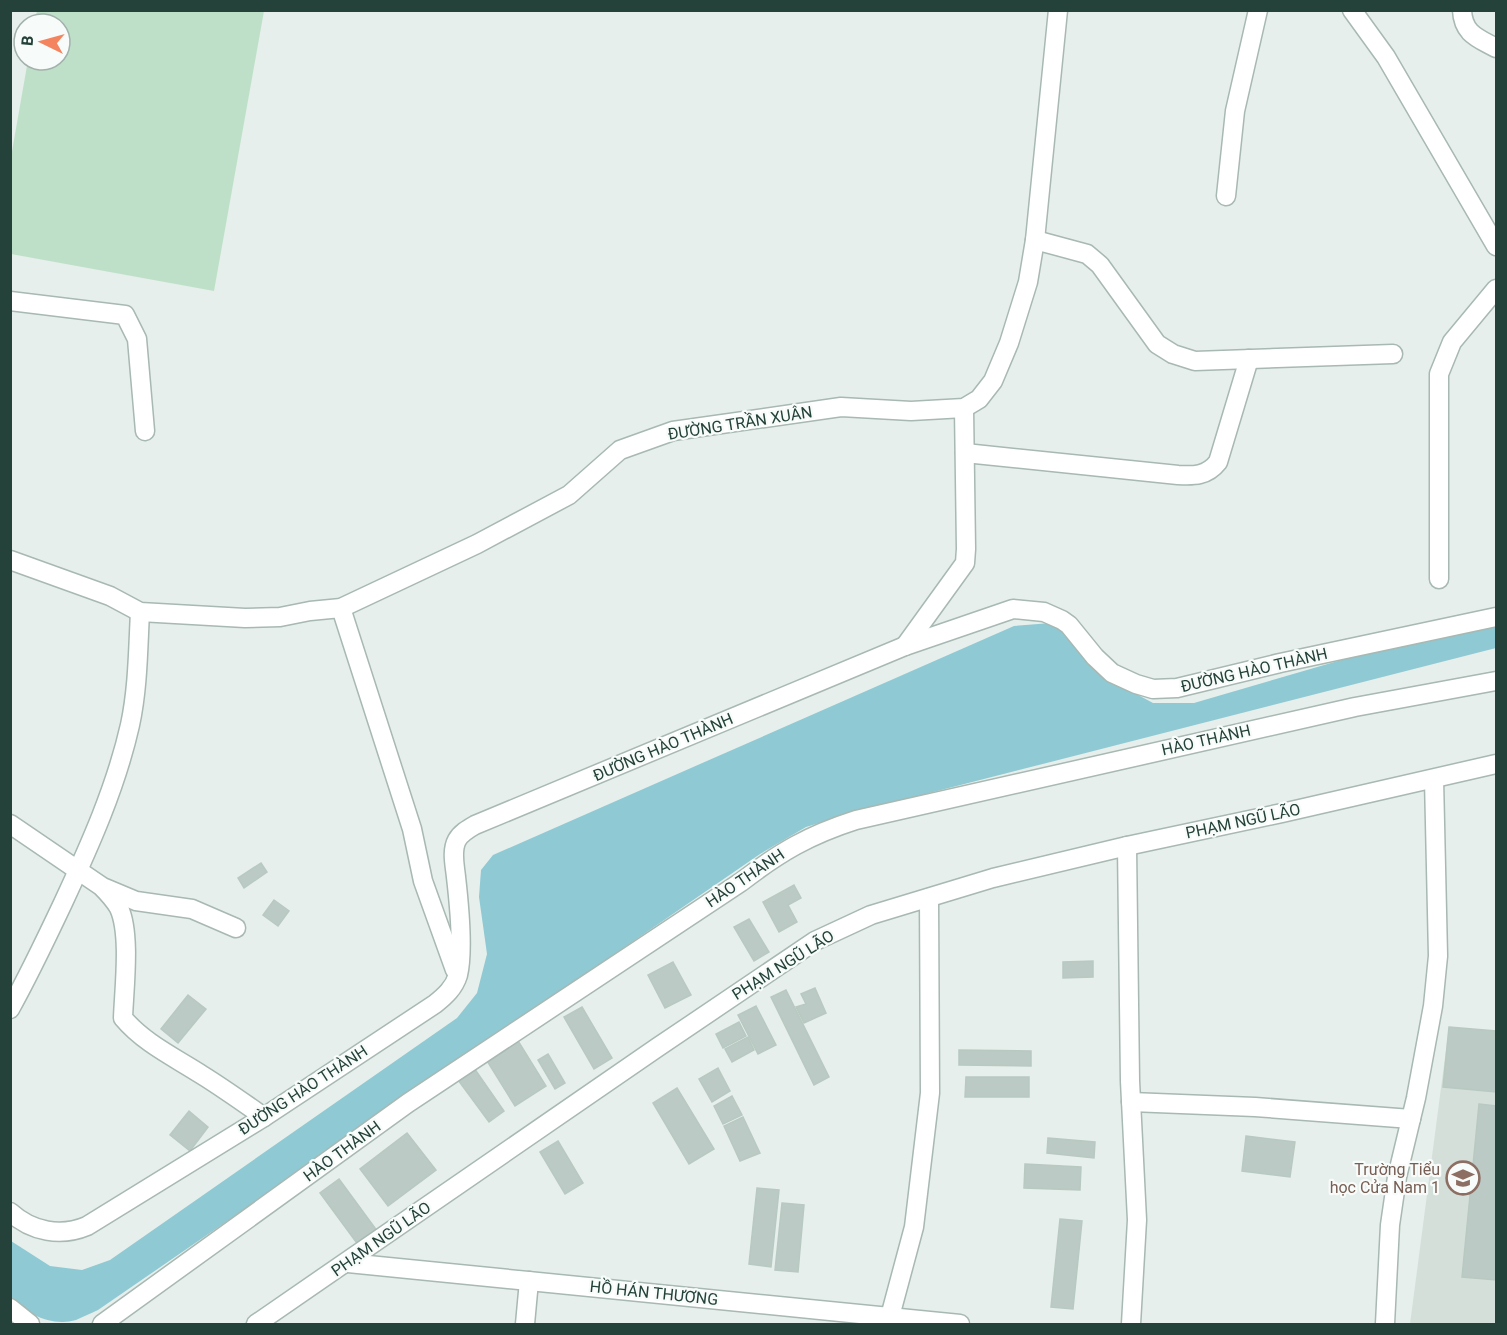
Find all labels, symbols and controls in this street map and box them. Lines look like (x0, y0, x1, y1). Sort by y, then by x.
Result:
north arrow (12, 12, 72, 72)
text: B (18, 35, 37, 47)
street label: ĐƯỜNG TRẦN XUÂN (666, 401, 814, 444)
street label: ĐƯỜNG HÀO THÀNH (1179, 644, 1329, 696)
street label: ĐƯỜNG HÀO THÀNH (590, 709, 736, 785)
street label: HÀO THÀNH (1160, 721, 1252, 759)
street label: PHẠM NGŨ LÃO (1184, 799, 1302, 842)
street label: HÀO THÀNH (702, 845, 788, 911)
street label: PHẠM NGŨ LÃO (728, 925, 838, 1004)
street label: ĐƯỜNG HÀO THÀNH (235, 1041, 371, 1139)
street label: HÀO THÀNH (300, 1117, 384, 1185)
place label: Trường Tiểu học Cửa Nam 1 (1330, 1160, 1440, 1197)
school or university icon: Trường Tiểu học Cửa Nam 1 (1445, 1160, 1481, 1196)
street label: PHẠM NGŨ LÃO (327, 1197, 434, 1280)
street label: HỒ HÁN THƯƠNG (589, 1275, 719, 1309)

